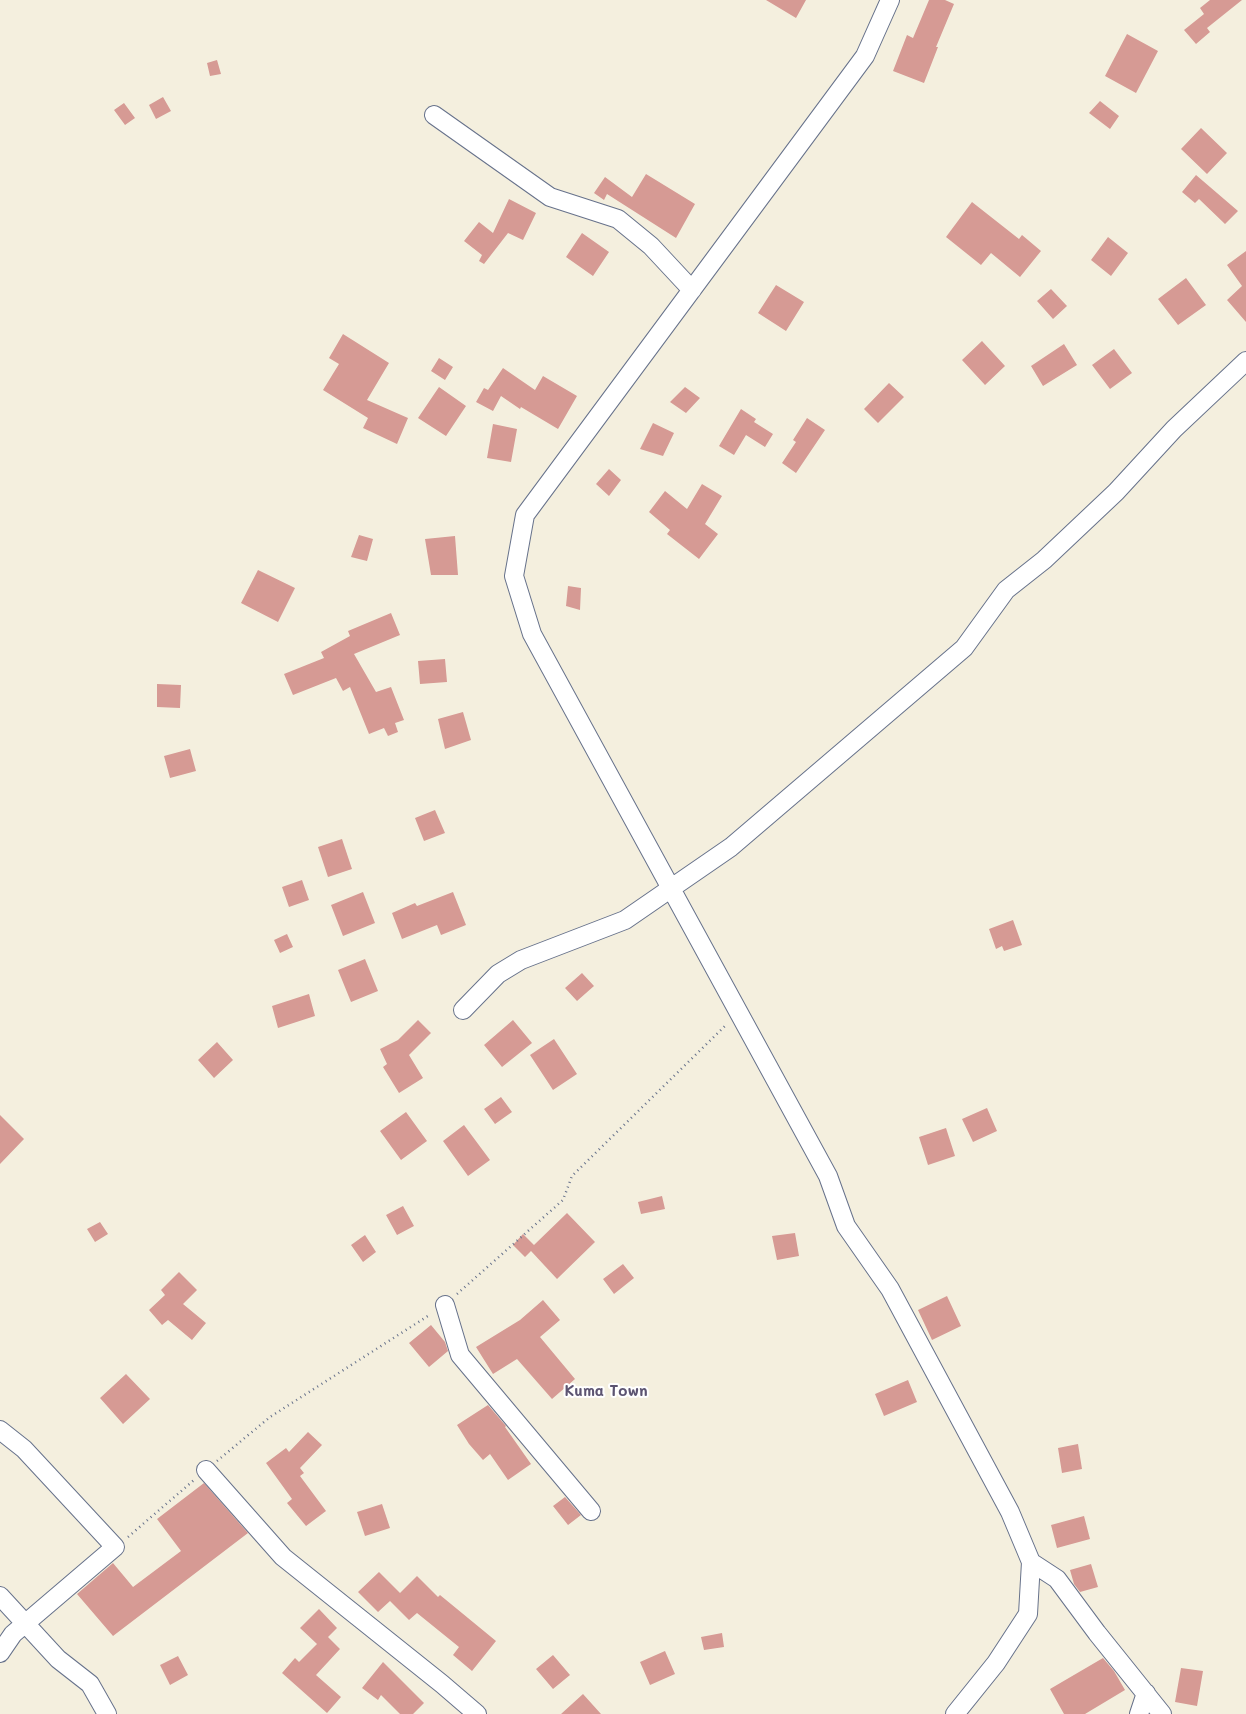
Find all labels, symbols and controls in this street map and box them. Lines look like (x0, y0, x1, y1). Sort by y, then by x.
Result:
district label: Kuma Town (564, 1382, 648, 1400)

